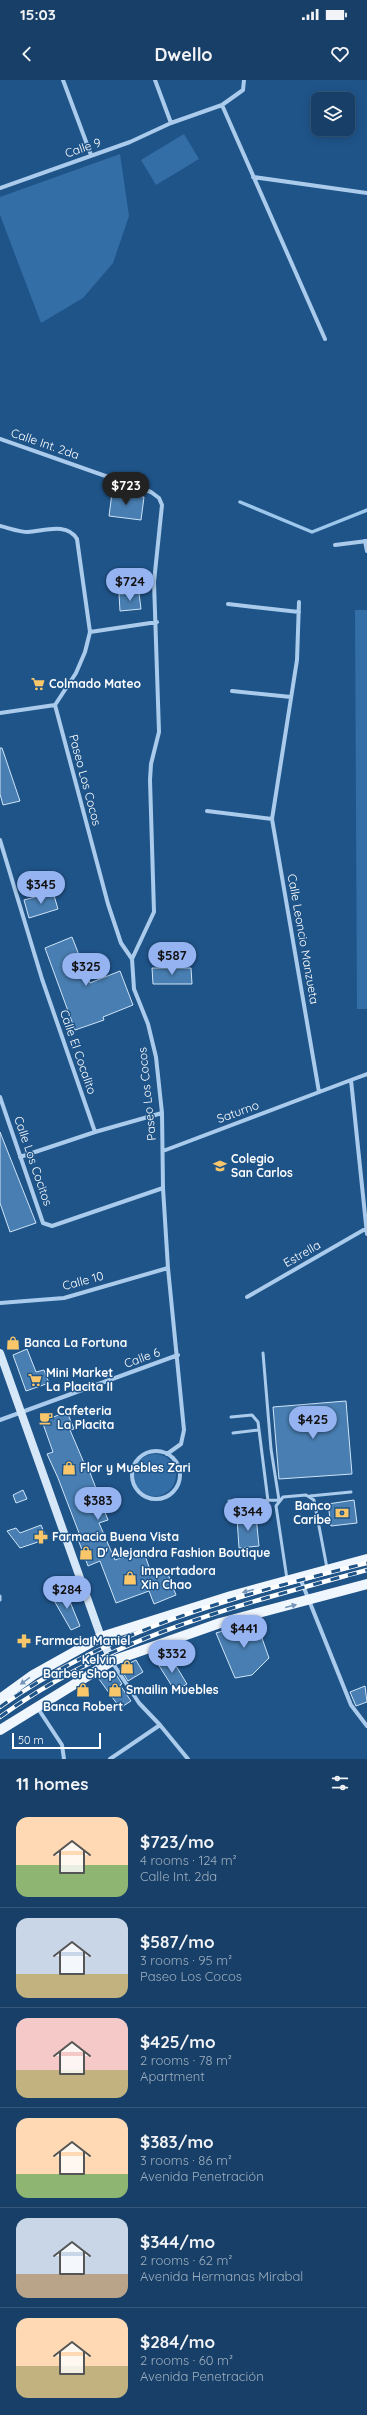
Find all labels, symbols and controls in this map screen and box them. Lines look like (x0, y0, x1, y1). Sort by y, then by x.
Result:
text: 15:03 (20, 5, 56, 24)
icon: back (16, 43, 38, 65)
text: Dwello (154, 43, 213, 66)
icon: heart (329, 43, 351, 65)
map controls (311, 92, 355, 136)
button: layers (311, 92, 355, 136)
street label: Calle 9 (63, 134, 103, 161)
street label: Calle Int. 2da (9, 425, 81, 462)
pin: $723 (102, 472, 150, 506)
text: $723 (111, 477, 141, 493)
pin: $724 (106, 568, 154, 602)
text: $724 (115, 573, 145, 589)
supermarket icon: Colmado Mateo (30, 676, 46, 692)
place label: Colmado Mateo (49, 676, 142, 691)
street label: Paseo Los Cocos (66, 733, 105, 828)
pin: $345 (17, 871, 65, 905)
street label: Calle Leoncio Manzueta (285, 873, 322, 1005)
text: $345 (26, 876, 56, 892)
pin: $587 (148, 942, 196, 976)
text: $587 (157, 947, 187, 963)
pin: $325 (62, 953, 110, 987)
text: $325 (71, 958, 101, 974)
street label: Calle El Cocalito (57, 1008, 100, 1096)
street label: Paseo Los Cocos (134, 1046, 159, 1142)
street label: Saturno (215, 1097, 261, 1126)
street label: Calle Los Cocitos (11, 1114, 56, 1208)
place label: Colegio San Carlos (231, 1151, 293, 1180)
school or university icon: Colegio San Carlos (212, 1158, 228, 1174)
street label: Estrella (280, 1237, 323, 1270)
street label: Calle 10 (61, 1268, 105, 1293)
shop icon: Banca La Fortuna (5, 1335, 21, 1351)
place label: Banca La Fortuna (24, 1335, 127, 1350)
street label: Calle 6 (122, 1344, 162, 1371)
place label: Mini Market La Placita II (46, 1365, 113, 1394)
supermarket icon: Mini Market La Placita II (27, 1372, 43, 1388)
place label: Cafeteria La Placita (57, 1403, 114, 1432)
pin: $425 (289, 1406, 337, 1440)
cafe icon: Cafeteria La Placita (38, 1410, 54, 1426)
text: $425 (298, 1411, 328, 1427)
shop icon: Flor y Muebles Zari (61, 1460, 77, 1476)
place label: Flor y Muebles Zari (80, 1460, 191, 1475)
pin: $383 (74, 1487, 122, 1521)
text: $383 (84, 1492, 112, 1508)
pin: $344 (224, 1498, 272, 1532)
place label: Banco Caribe (293, 1498, 332, 1527)
text: $344 (233, 1503, 263, 1519)
bank icon: Banco Caribe (334, 1505, 350, 1521)
pharmacy icon: Farmacia Buena Vista (33, 1529, 49, 1545)
place label: Farmacia Buena Vista (52, 1529, 179, 1544)
shop icon: D' Alejandra Fashion Boutique (78, 1545, 94, 1561)
place label: D' Alejandra Fashion Boutique (97, 1545, 270, 1560)
place label: Importadora Xin Chao (141, 1563, 216, 1592)
shop icon: Importadora Xin Chao (122, 1570, 138, 1586)
pin: $284 (43, 1576, 91, 1610)
text: $284 (52, 1581, 82, 1597)
one-way arrow (242, 1589, 255, 1595)
one-way arrow (285, 1602, 297, 1608)
pin: $441 (220, 1615, 268, 1649)
text: $441 (230, 1620, 258, 1636)
pharmacy icon: Farmacia Maniel (16, 1633, 32, 1649)
place label: Farmacia Maniel (35, 1633, 131, 1648)
pin: $332 (148, 1640, 196, 1674)
text: $332 (157, 1645, 187, 1661)
place label: Kelvin Barber Shop (43, 1652, 116, 1681)
shop icon: Kelvin Barber Shop (119, 1659, 135, 1675)
one-way arrow (20, 1676, 30, 1684)
shop icon: Banca Robert (75, 1682, 91, 1698)
shop icon: Smailin Muebles (107, 1682, 123, 1698)
place label: Smailin Muebles (126, 1682, 219, 1697)
place label: Banca Robert (43, 1699, 123, 1714)
scale bar (12, 1731, 101, 1750)
text: 50 m (18, 1733, 44, 1747)
icon: filters (329, 1772, 351, 1794)
text: 11 homes (16, 1773, 88, 1794)
text: $723/mo (140, 1831, 214, 1852)
icon: home (48, 1833, 96, 1881)
text: 4 rooms · 124 m² (140, 1852, 237, 1868)
text: Calle Int. 2da (140, 1868, 217, 1884)
text: $587/mo (140, 1931, 215, 1952)
icon: home (48, 1934, 96, 1982)
text: 3 rooms · 95 m² (140, 1952, 232, 1968)
text: Paseo Los Cocos (140, 1968, 242, 1984)
text: $425/mo (140, 2031, 216, 2052)
icon: home (48, 2034, 96, 2082)
text: 2 rooms · 78 m² (140, 2052, 232, 2068)
text: Apartment (140, 2068, 205, 2084)
text: $383/mo (140, 2131, 214, 2152)
icon: home (48, 2134, 96, 2182)
text: 3 rooms · 86 m² (140, 2152, 232, 2168)
text: Avenida Penetración (140, 2168, 264, 2184)
text: $344/mo (140, 2231, 215, 2252)
icon: home (48, 2234, 96, 2282)
text: 2 rooms · 62 m² (140, 2252, 232, 2268)
text: Avenida Hermanas Mirabal (140, 2268, 303, 2284)
text: $284/mo (140, 2331, 215, 2352)
icon: home (48, 2334, 96, 2382)
text: 2 rooms · 60 m² (140, 2352, 233, 2368)
text: Avenida Penetración (140, 2368, 264, 2384)

